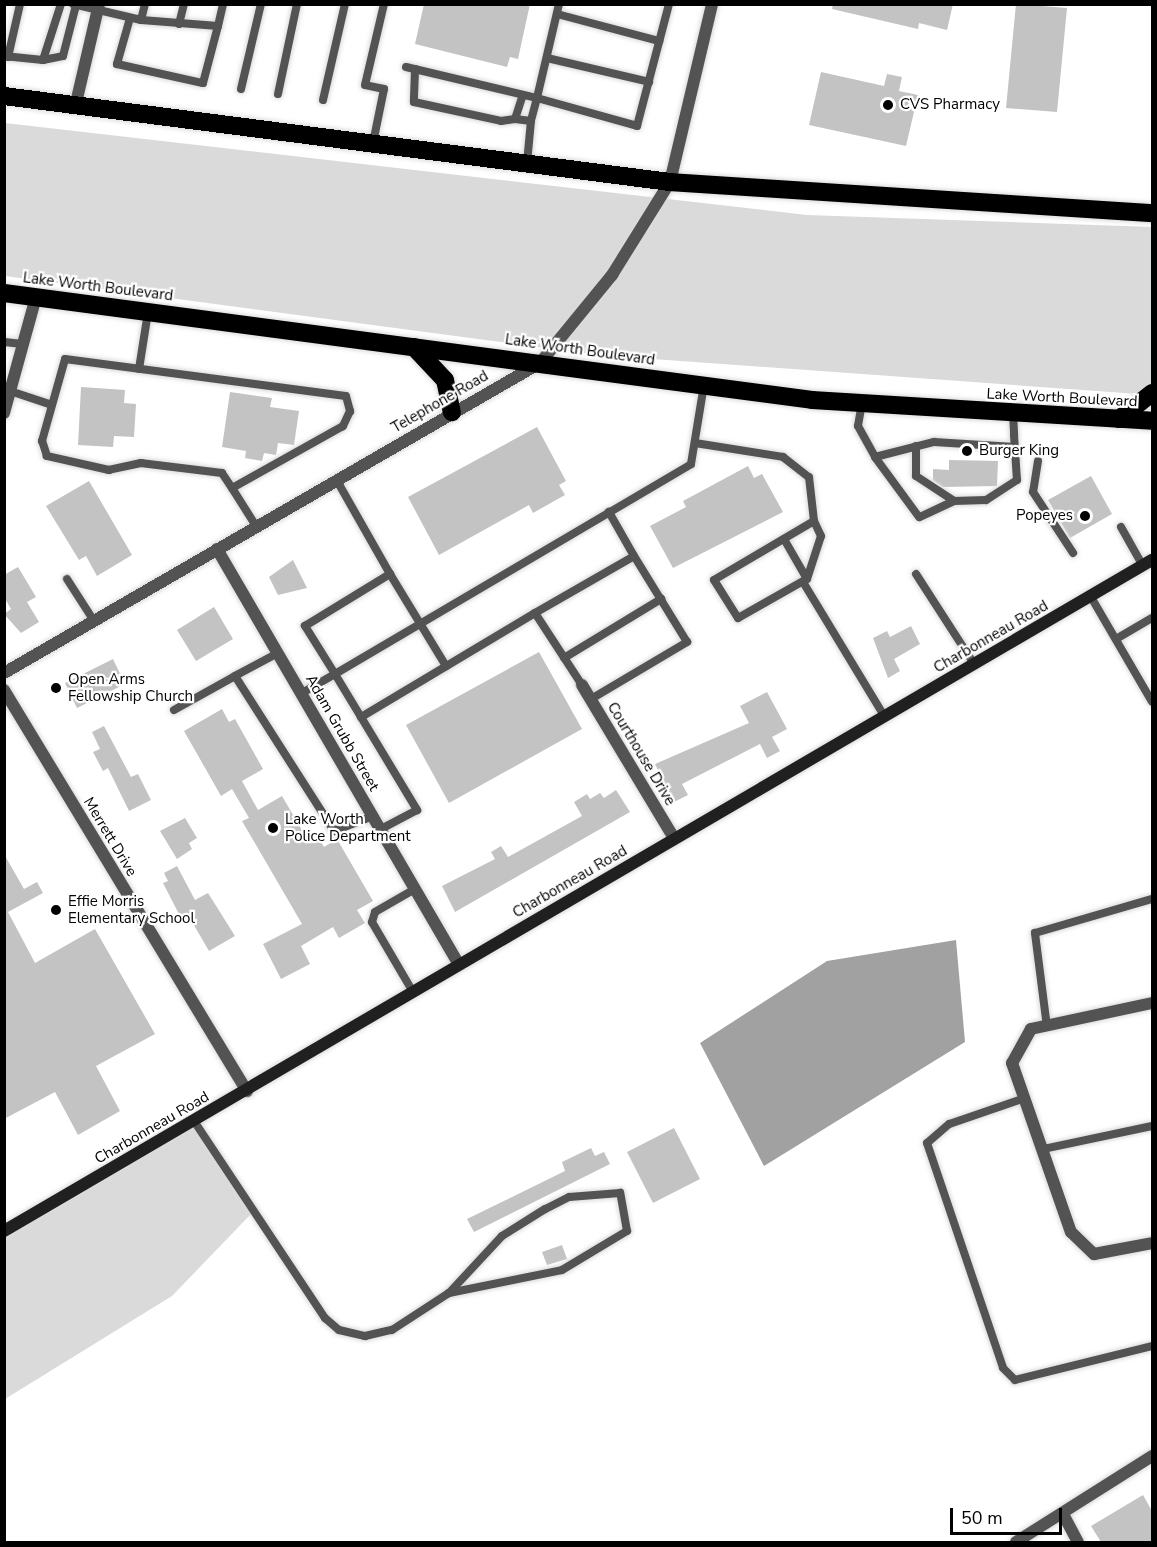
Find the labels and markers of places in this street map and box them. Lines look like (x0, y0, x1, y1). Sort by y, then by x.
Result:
place label: CVS Pharmacy (900, 96, 1000, 114)
marker: CVS Pharmacy (881, 98, 895, 112)
place label: Burger King (979, 442, 1059, 460)
marker: Burger King (960, 444, 974, 458)
place label: Popeyes (1016, 507, 1073, 525)
marker: Popeyes (1078, 509, 1092, 523)
place label: Open Arms Fellowship Church (68, 670, 193, 705)
marker: Open Arms Fellowship Church (49, 681, 63, 695)
place label: Lake Worth Police Department (285, 810, 410, 845)
marker: Lake Worth Police Department (266, 821, 280, 835)
place label: Effie Morris Elementary School (68, 892, 195, 927)
marker: Effie Morris Elementary School (49, 903, 63, 917)

